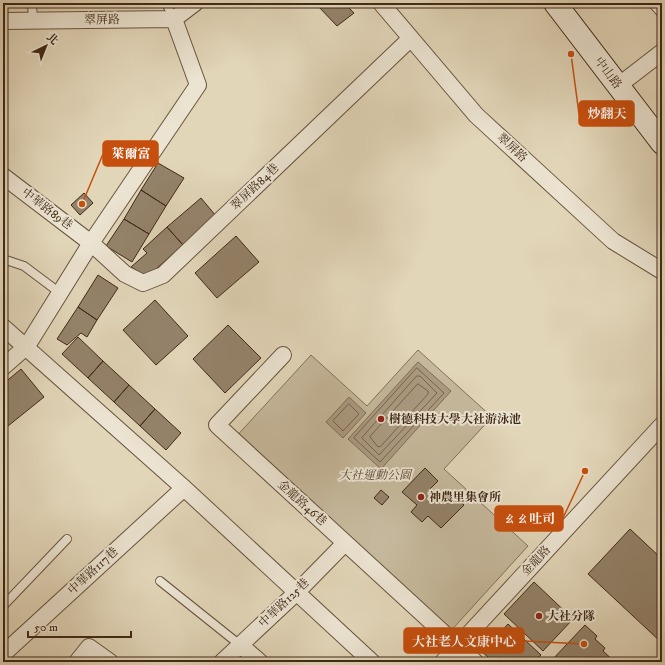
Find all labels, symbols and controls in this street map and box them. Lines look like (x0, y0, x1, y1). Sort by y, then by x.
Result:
street label: 翠屏路 (84, 12, 120, 28)
north arrow (26, 26, 66, 66)
text: 北 (43, 31, 61, 48)
street label: 中山路 (591, 54, 625, 92)
callout: 炒翻天 (579, 101, 634, 126)
text: 炒翻天 (587, 106, 627, 122)
street label: 翠屏路 (494, 130, 530, 166)
callout: 萊爾富 (103, 141, 158, 166)
text: 萊爾富 (111, 146, 151, 162)
street label: 翠屏路84巷 (228, 160, 282, 214)
street label: 中華路89巷 (19, 185, 75, 233)
place label: 樹德科技大學大社游泳池 (389, 412, 521, 427)
marker: 樹德科技大學大社游泳池 (376, 414, 386, 424)
park label: 大社運動公園 (339, 468, 413, 483)
street label: 金龍路46巷 (274, 477, 330, 529)
place label: 神農里集會所 (429, 490, 501, 505)
marker: 神農里集會所 (416, 492, 426, 502)
callout: ㄠㄠ吐司 (495, 506, 563, 531)
text: ㄠㄠ吐司 (503, 511, 555, 527)
street label: 金龍路 (518, 543, 554, 579)
street label: 中華路117巷 (65, 544, 121, 598)
street label: 中華路125巷 (256, 575, 312, 631)
place label: 大社分隊 (547, 609, 595, 624)
marker: 大社分隊 (534, 611, 544, 621)
scale bar (28, 613, 131, 639)
text: 50 m (34, 620, 58, 635)
callout: 大社老人文康中心 (404, 628, 524, 653)
text: 大社老人文康中心 (412, 634, 516, 650)

